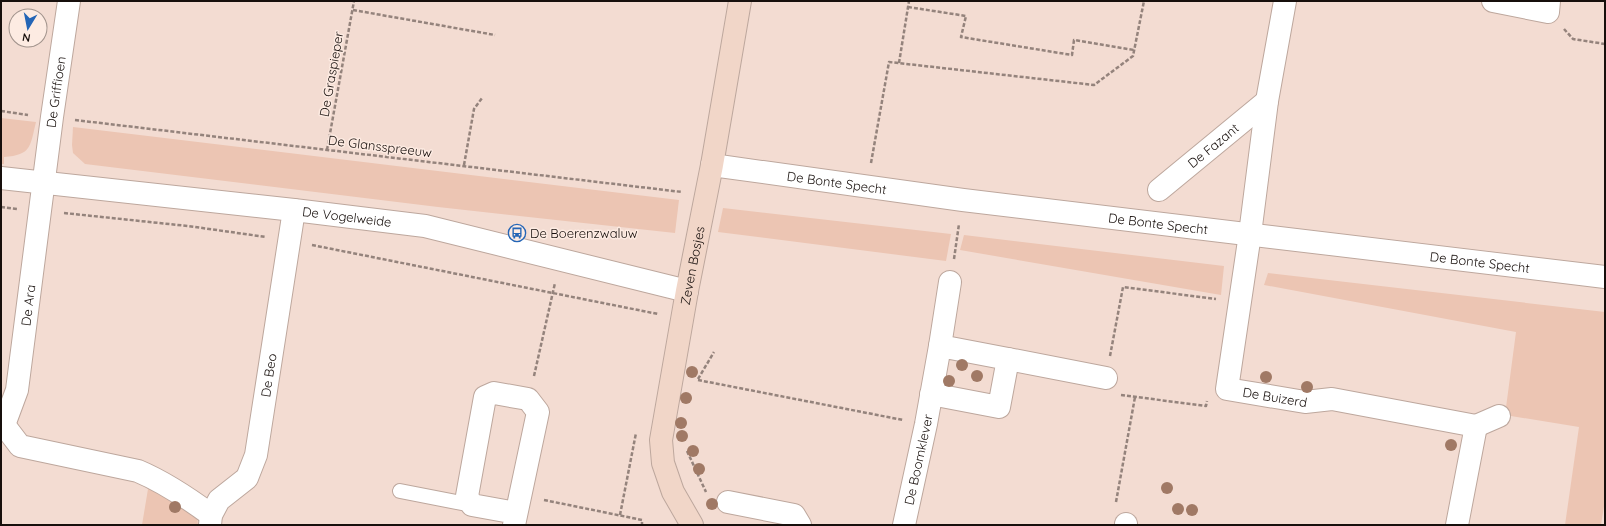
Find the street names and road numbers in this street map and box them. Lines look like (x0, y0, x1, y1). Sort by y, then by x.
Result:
street label: De Graspieper (316, 30, 346, 118)
street label: De Griffioen (43, 55, 69, 129)
street label: De Fazant (1184, 120, 1242, 171)
street label: De Glansspreeuw (327, 132, 433, 160)
street label: De Bonte Specht (786, 168, 888, 197)
street label: De Vogelweide (301, 203, 392, 230)
street label: De Bonte Specht (1107, 209, 1209, 237)
street label: Zeven Bosjes (677, 225, 708, 306)
street label: De Bonte Specht (1429, 248, 1531, 276)
street label: De Ara (17, 284, 38, 327)
street label: De Beo (257, 352, 280, 398)
street label: De Buizerd (1242, 384, 1308, 410)
street label: De Boomklever (901, 413, 936, 506)

